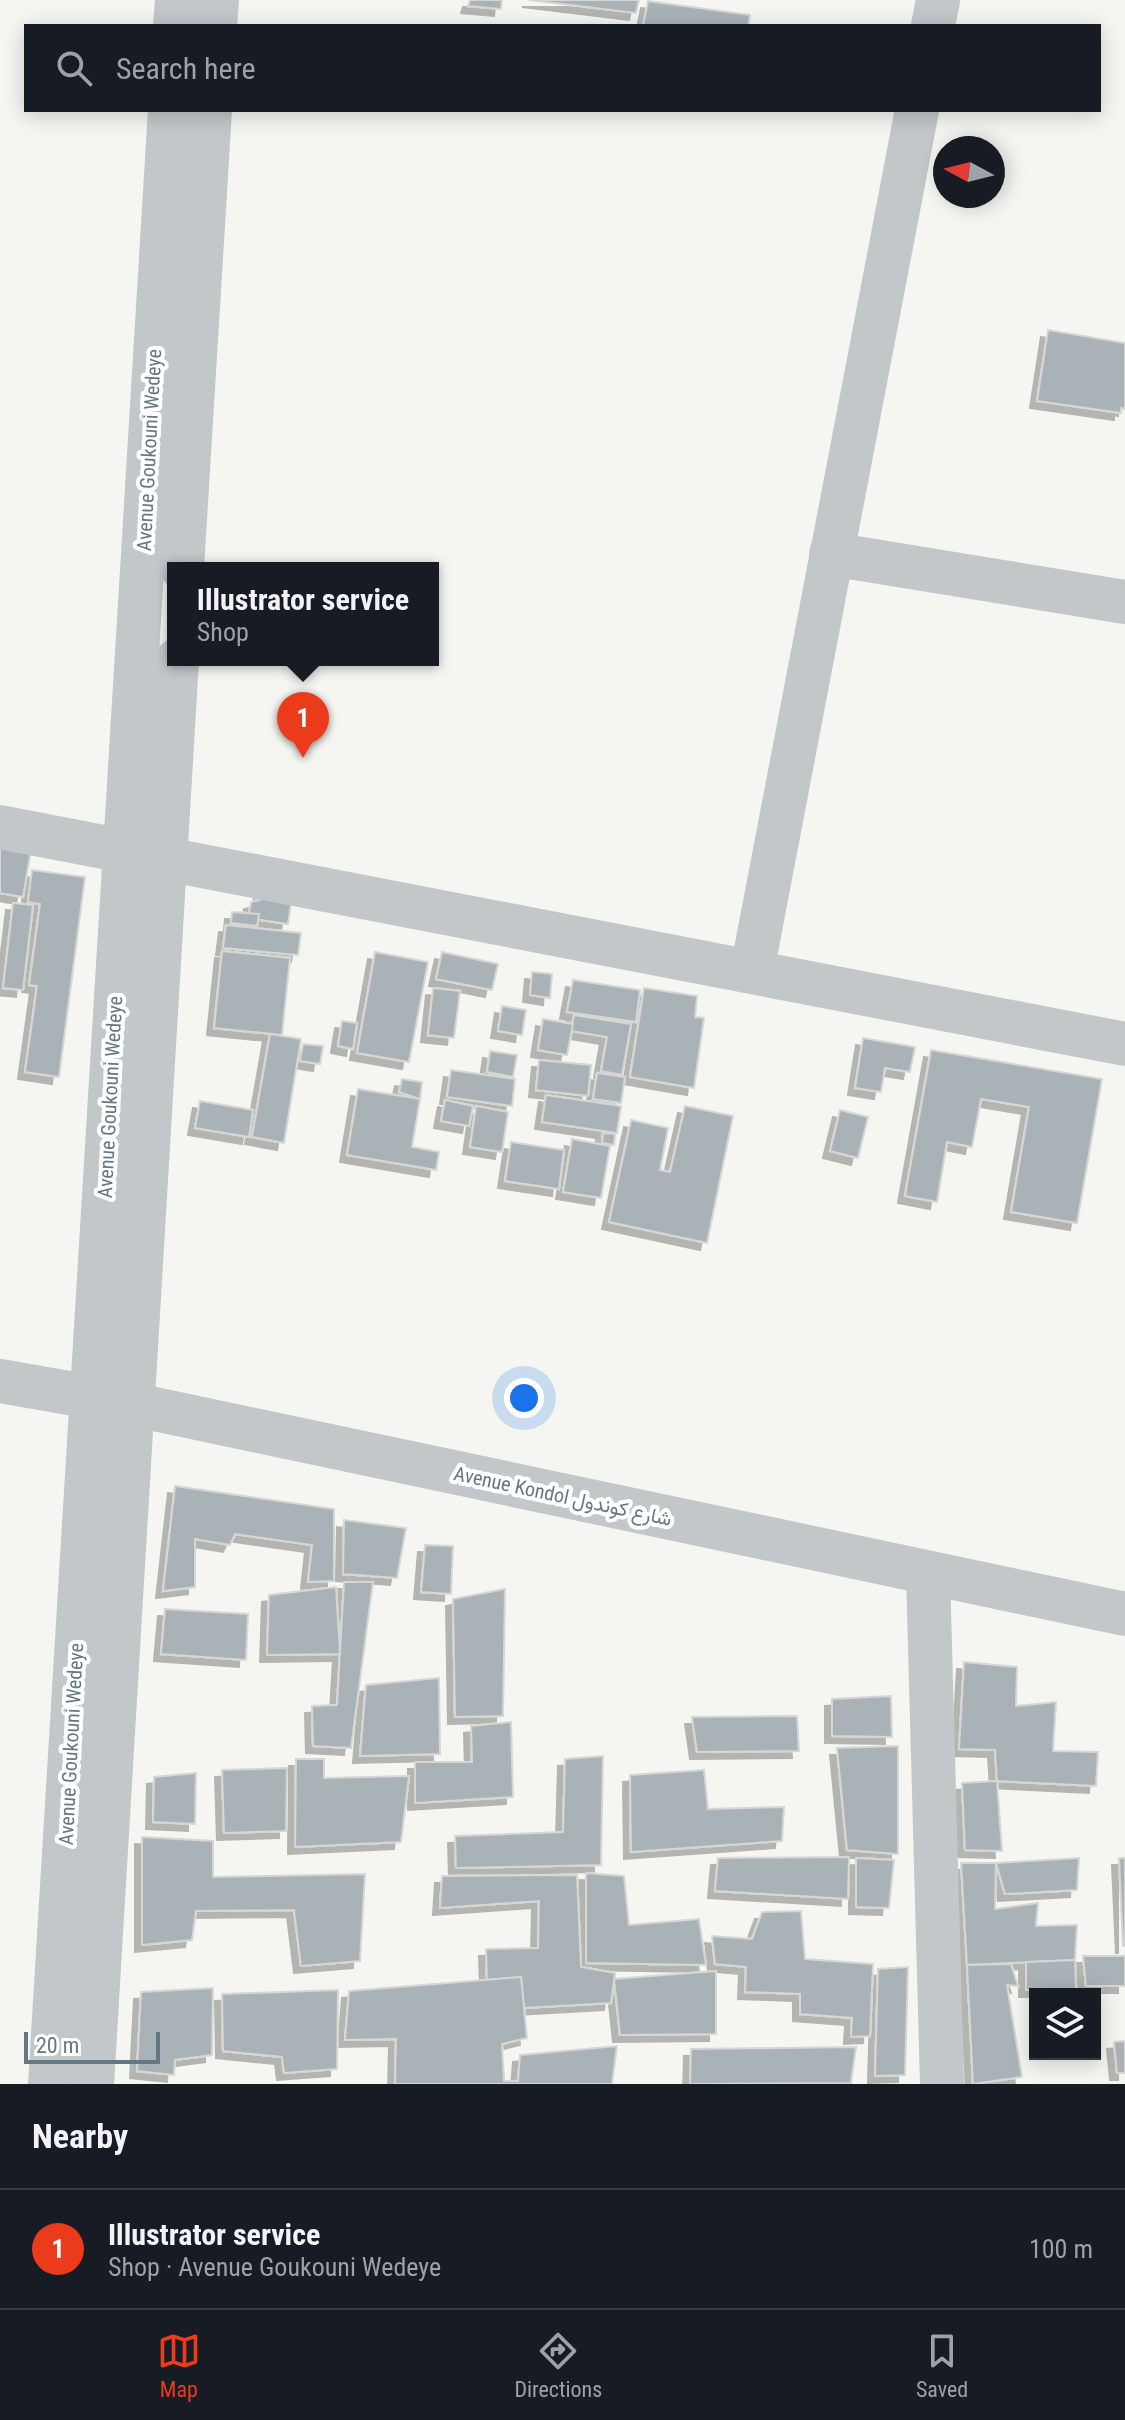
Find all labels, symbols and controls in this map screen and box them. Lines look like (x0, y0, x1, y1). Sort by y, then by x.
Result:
search box (24, 24, 1101, 112)
icon: search (52, 46, 96, 90)
text: Search here (116, 51, 256, 86)
north arrow (933, 136, 1005, 208)
street label: Avenue Goukouni Wedeye (132, 348, 166, 552)
popup (167, 562, 439, 666)
text: Illustrator service (197, 582, 409, 617)
text: Shop (197, 617, 249, 647)
pin: 1 (277, 692, 329, 758)
street label: Avenue Goukouni Wedeye (93, 995, 127, 1199)
your location (504, 1378, 544, 1418)
street label: Avenue Kondol شارع كوندول (451, 1461, 674, 1533)
street label: Avenue Goukouni Wedeye (54, 1642, 88, 1846)
map controls (1029, 1988, 1101, 2060)
button: layers (1029, 1988, 1101, 2060)
scale bar (24, 2028, 160, 2064)
text: 20 m (36, 2033, 79, 2058)
text: Nearby (32, 2116, 128, 2156)
text: Illustrator service (108, 2217, 320, 2252)
text: 1 (51, 2234, 65, 2264)
text: 100 m (1029, 2234, 1093, 2264)
text: Shop · Avenue Goukouni Wedeye (108, 2252, 441, 2282)
tab: Map (157, 2329, 201, 2402)
tab: Directions (514, 2329, 602, 2402)
tab: Saved (916, 2329, 968, 2402)

